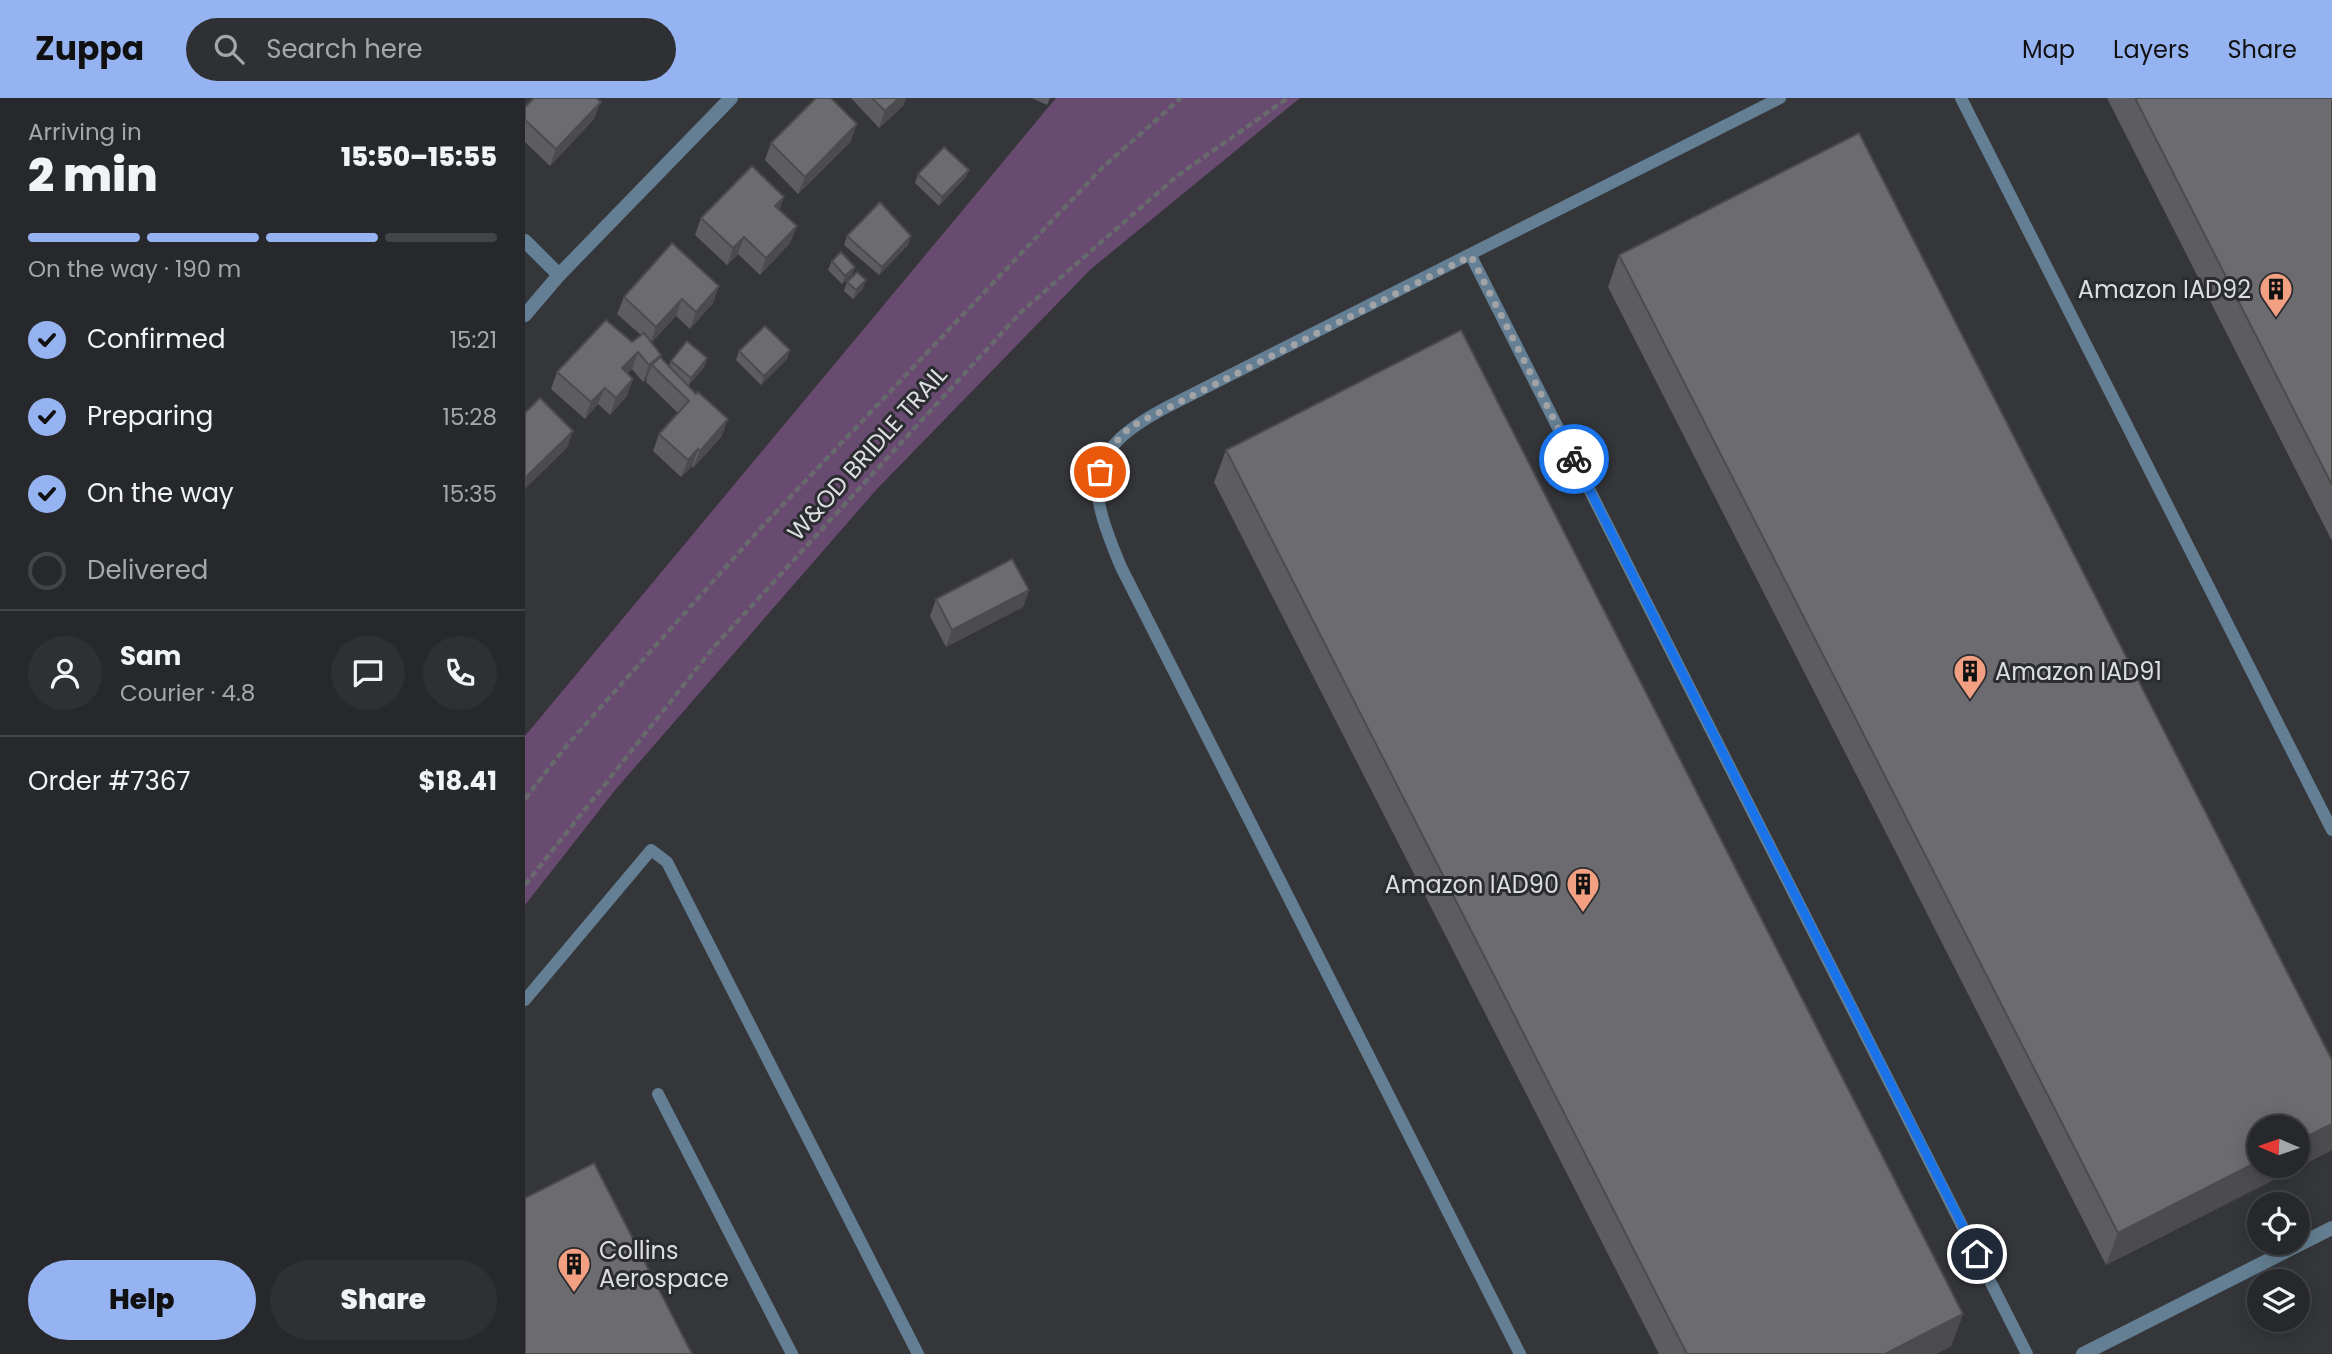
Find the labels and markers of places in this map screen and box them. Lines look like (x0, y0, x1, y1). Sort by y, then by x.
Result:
building icon: Amazon IAD92 (2257, 270, 2295, 319)
place label: Amazon IAD92 (2078, 273, 2251, 306)
pin (1070, 442, 1130, 502)
building icon: Amazon IAD91 (1951, 652, 1989, 701)
place label: Amazon IAD91 (1995, 655, 2162, 688)
building icon: Amazon IAD90 (1564, 865, 1602, 914)
place label: Amazon IAD90 (1385, 868, 1559, 901)
pin (1947, 1224, 2007, 1284)
place label: Collins Aerospace (599, 1234, 729, 1295)
building icon: Collins Aerospace (555, 1245, 593, 1294)

